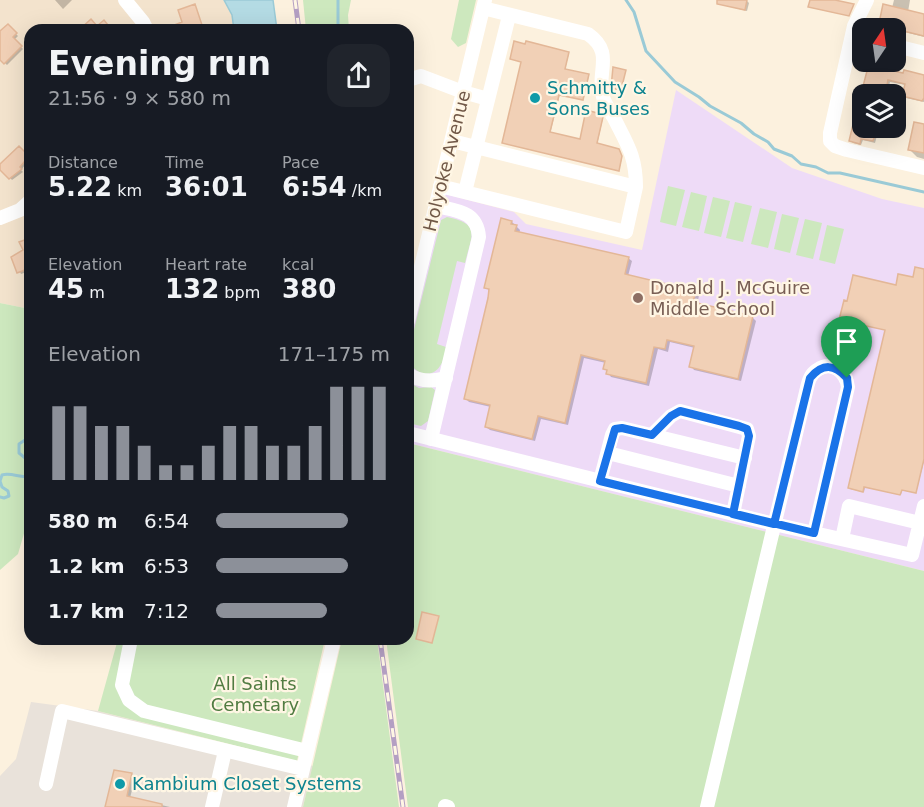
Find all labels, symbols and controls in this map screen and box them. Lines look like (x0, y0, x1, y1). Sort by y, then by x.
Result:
north arrow (852, 18, 906, 72)
map controls (852, 18, 906, 138)
text: Evening run (48, 44, 271, 83)
button: share (327, 44, 390, 107)
place label: Schmitty & Sons Buses (547, 77, 650, 119)
button: layers (852, 84, 906, 138)
text: 21:56 · 9 × 580 m (48, 86, 231, 110)
street label: Holyoke Avenue (419, 88, 474, 234)
marker: Schmitty & Sons Buses (528, 91, 542, 105)
text: Distance (48, 153, 118, 172)
text: Time (165, 153, 204, 172)
text: Pace (282, 153, 319, 172)
text: 5.22 (48, 172, 112, 202)
text: 36:01 (165, 172, 248, 202)
text: 6:54 (282, 172, 347, 202)
text: km (112, 181, 142, 200)
text: /km (347, 181, 382, 200)
text: Elevation (48, 255, 122, 274)
text: Heart rate (165, 255, 247, 274)
text: kcal (282, 255, 314, 274)
text: 45 (48, 274, 84, 304)
text: 132 (165, 274, 219, 304)
text: 380 (282, 274, 336, 304)
place label: Donald J. McGuire Middle School (650, 277, 810, 319)
text: m (84, 283, 105, 302)
text: bpm (219, 283, 260, 302)
marker: Donald J. McGuire Middle School (631, 291, 645, 305)
pin (821, 316, 872, 378)
icon: arrive (830, 325, 863, 358)
text: Elevation (48, 342, 141, 366)
text: 171–175 m (278, 342, 390, 366)
text: 580 m (48, 509, 118, 533)
text: 6:54 (144, 509, 189, 533)
text: 1.2 km (48, 554, 125, 578)
text: 6:53 (144, 554, 189, 578)
text: 1.7 km (48, 599, 125, 623)
text: 7:12 (144, 599, 189, 623)
park label: All Saints Cemetary (211, 673, 300, 715)
place label: Kambium Closet Systems (132, 773, 361, 794)
marker: Kambium Closet Systems (113, 777, 127, 791)

